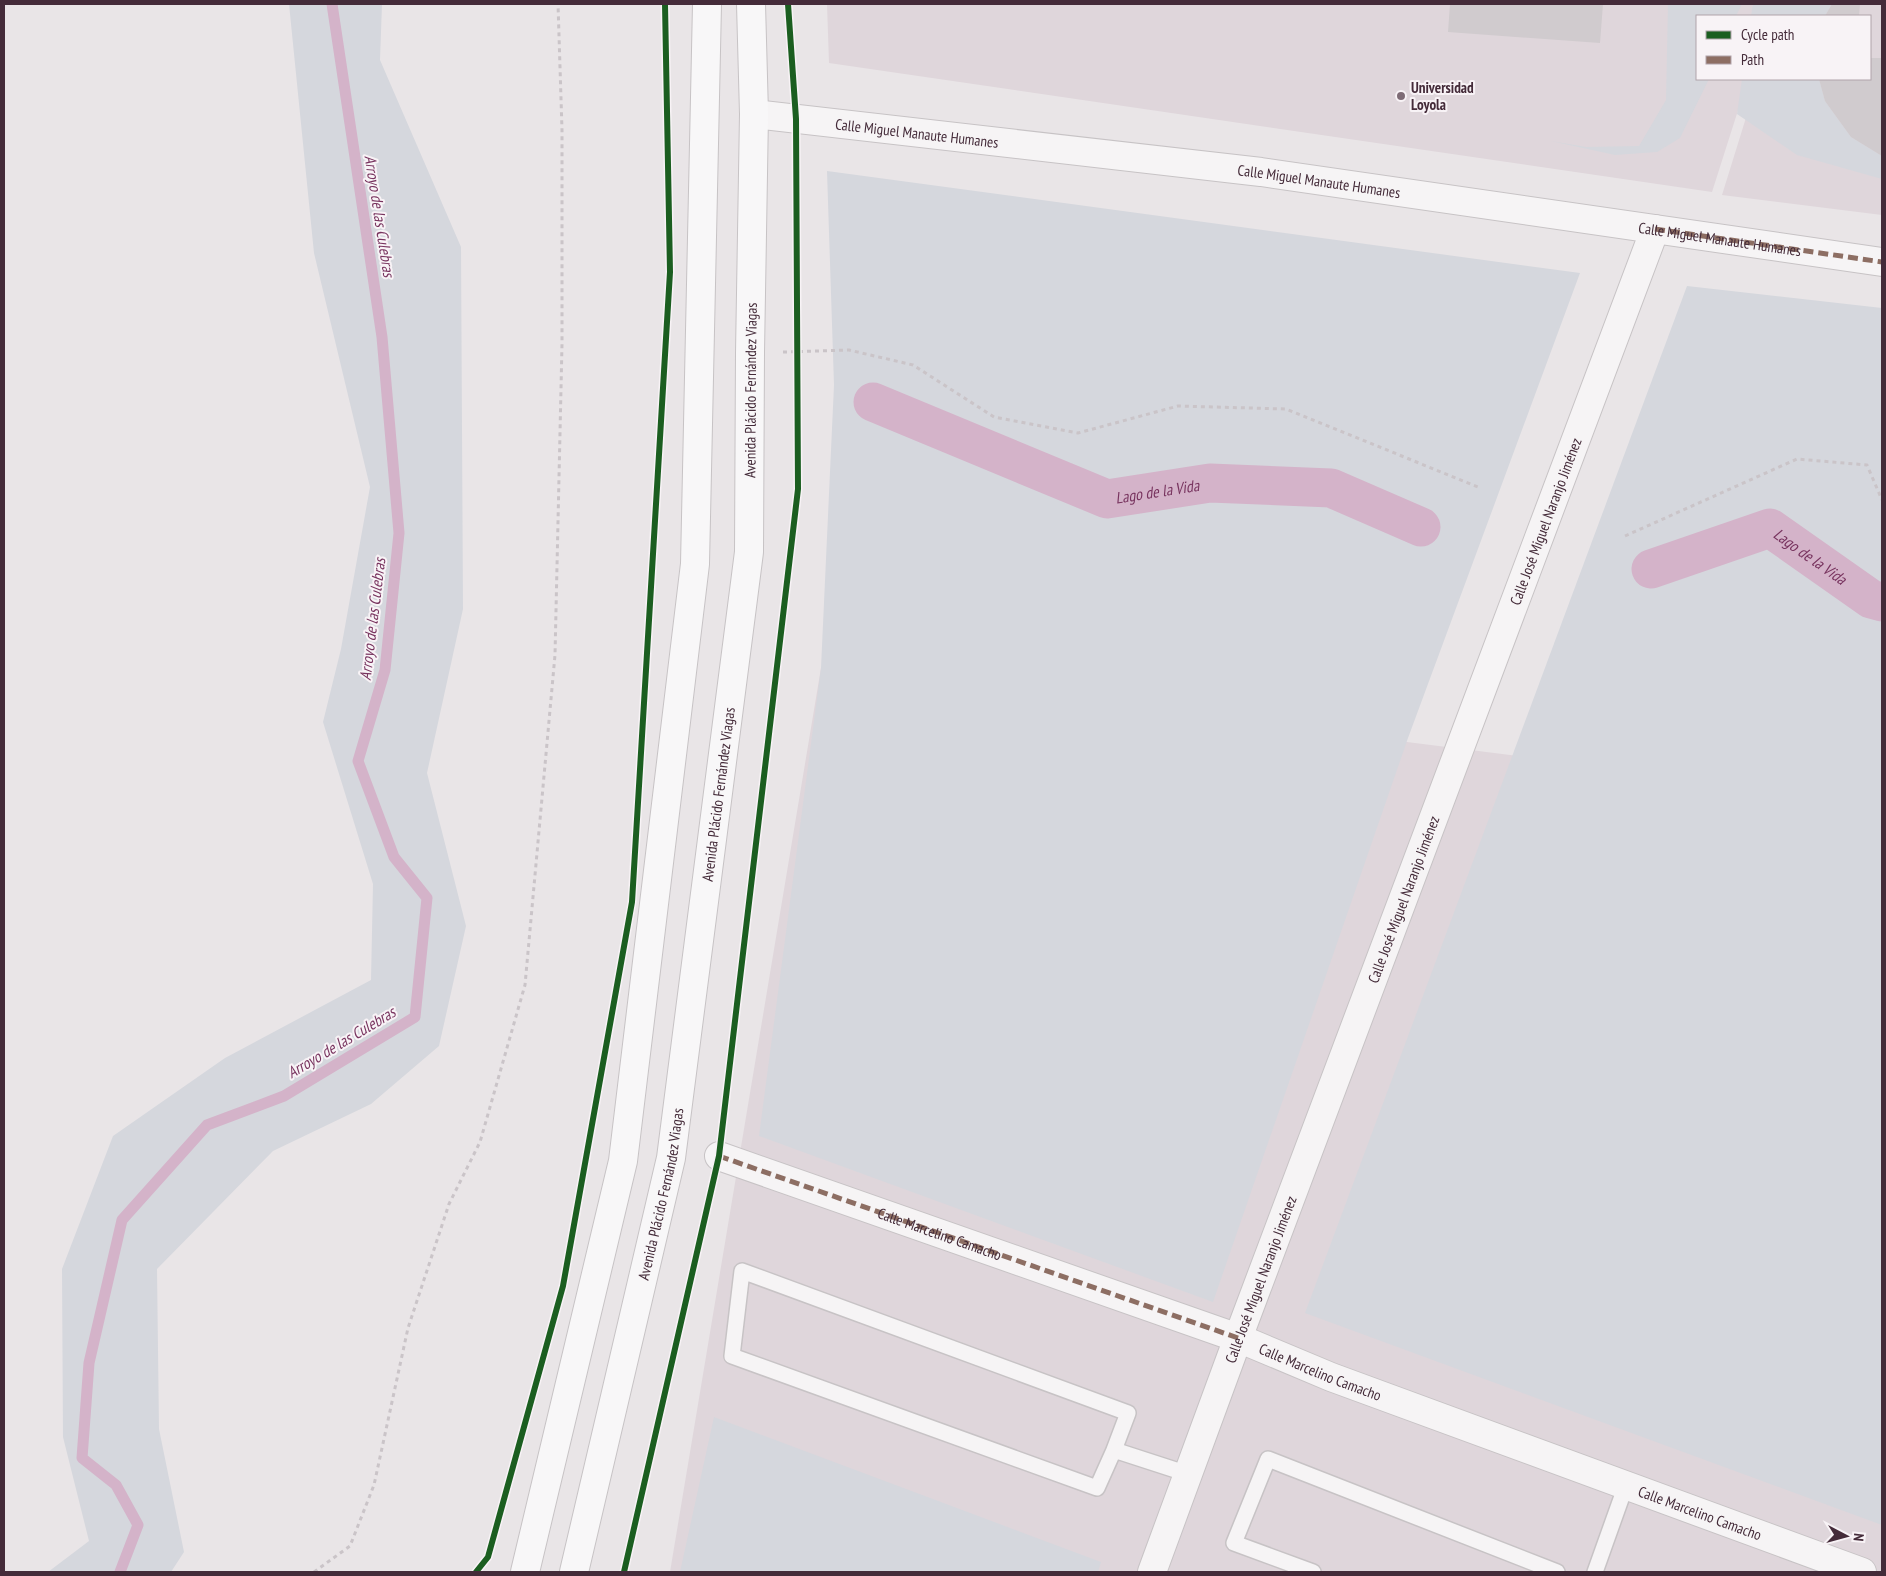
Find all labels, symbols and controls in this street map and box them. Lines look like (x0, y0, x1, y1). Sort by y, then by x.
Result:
legend (1696, 15, 1871, 80)
text: Cycle path (1741, 25, 1794, 44)
text: Path (1741, 50, 1764, 69)
place label: Universidad Loyola (1411, 78, 1474, 114)
marker: Universidad Loyola (1395, 90, 1407, 102)
street label: Calle Miguel Manaute Humanes (834, 114, 1000, 151)
water label: Arroyo de las Culebras (361, 154, 400, 280)
street label: Calle Miguel Manaute Humanes (1237, 160, 1402, 202)
street label: Calle Miguel Manaute Humanes (1637, 217, 1802, 260)
street label: Avenida Plácido Fernández Viagas (740, 302, 760, 478)
street label: Calle José Miguel Naranjo Jiménez (1505, 435, 1585, 607)
water label: Lago de la Vida (1114, 475, 1202, 508)
water label: Lago de la Vida (1770, 524, 1852, 590)
water label: Arroyo de las Culebras (355, 555, 390, 681)
street label: Avenida Plácido Fernández Viagas (697, 706, 738, 882)
street label: Calle José Miguel Naranjo Jiménez (1363, 813, 1443, 986)
water label: Arroyo de las Culebras (283, 1001, 400, 1082)
street label: Avenida Plácido Fernández Viagas (633, 1107, 687, 1282)
street label: Calle José Miguel Naranjo Jiménez (1220, 1193, 1300, 1366)
street label: Calle Marcelino Camacho (875, 1203, 1004, 1264)
street label: Calle Marcelino Camacho (1256, 1339, 1384, 1404)
street label: Calle Marcelino Camacho (1636, 1481, 1764, 1544)
north arrow (1821, 1511, 1871, 1561)
text: N (1850, 1533, 1868, 1542)

